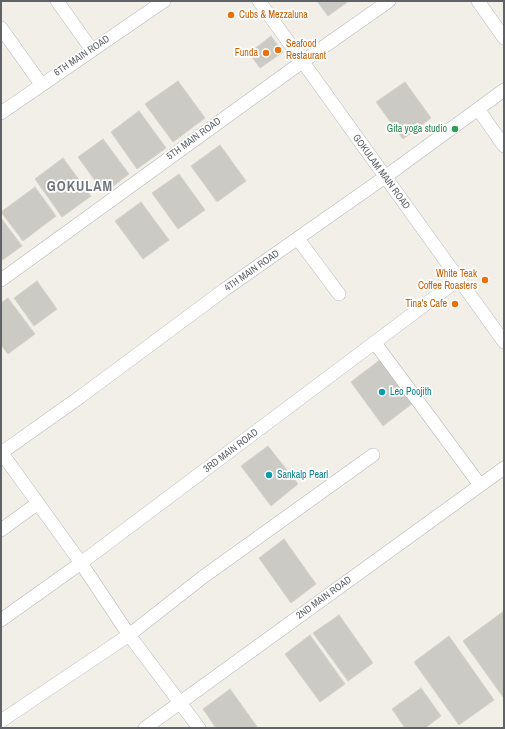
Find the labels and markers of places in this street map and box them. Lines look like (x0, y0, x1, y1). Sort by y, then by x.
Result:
place label: Cubs & Mezzaluna (239, 9, 308, 21)
marker: Cubs & Mezzaluna (226, 10, 236, 20)
place label: Seafood Restaurant (286, 38, 326, 62)
marker: Seafood Restaurant (273, 45, 283, 55)
place label: Funda (235, 47, 258, 59)
marker: Funda (261, 48, 271, 58)
place label: Gita yoga studio (387, 123, 447, 135)
marker: Gita yoga studio (450, 124, 460, 134)
place label: White Teak Coffee Roasters (418, 268, 477, 292)
marker: White Teak Coffee Roasters (480, 275, 490, 285)
place label: Tina's Cafe (406, 298, 447, 310)
marker: Tina's Cafe (450, 299, 460, 309)
place label: Leo Poojith (390, 386, 431, 398)
marker: Leo Poojith (377, 387, 387, 397)
place label: Sankalp Pearl (277, 469, 328, 481)
marker: Sankalp Pearl (264, 470, 274, 480)

